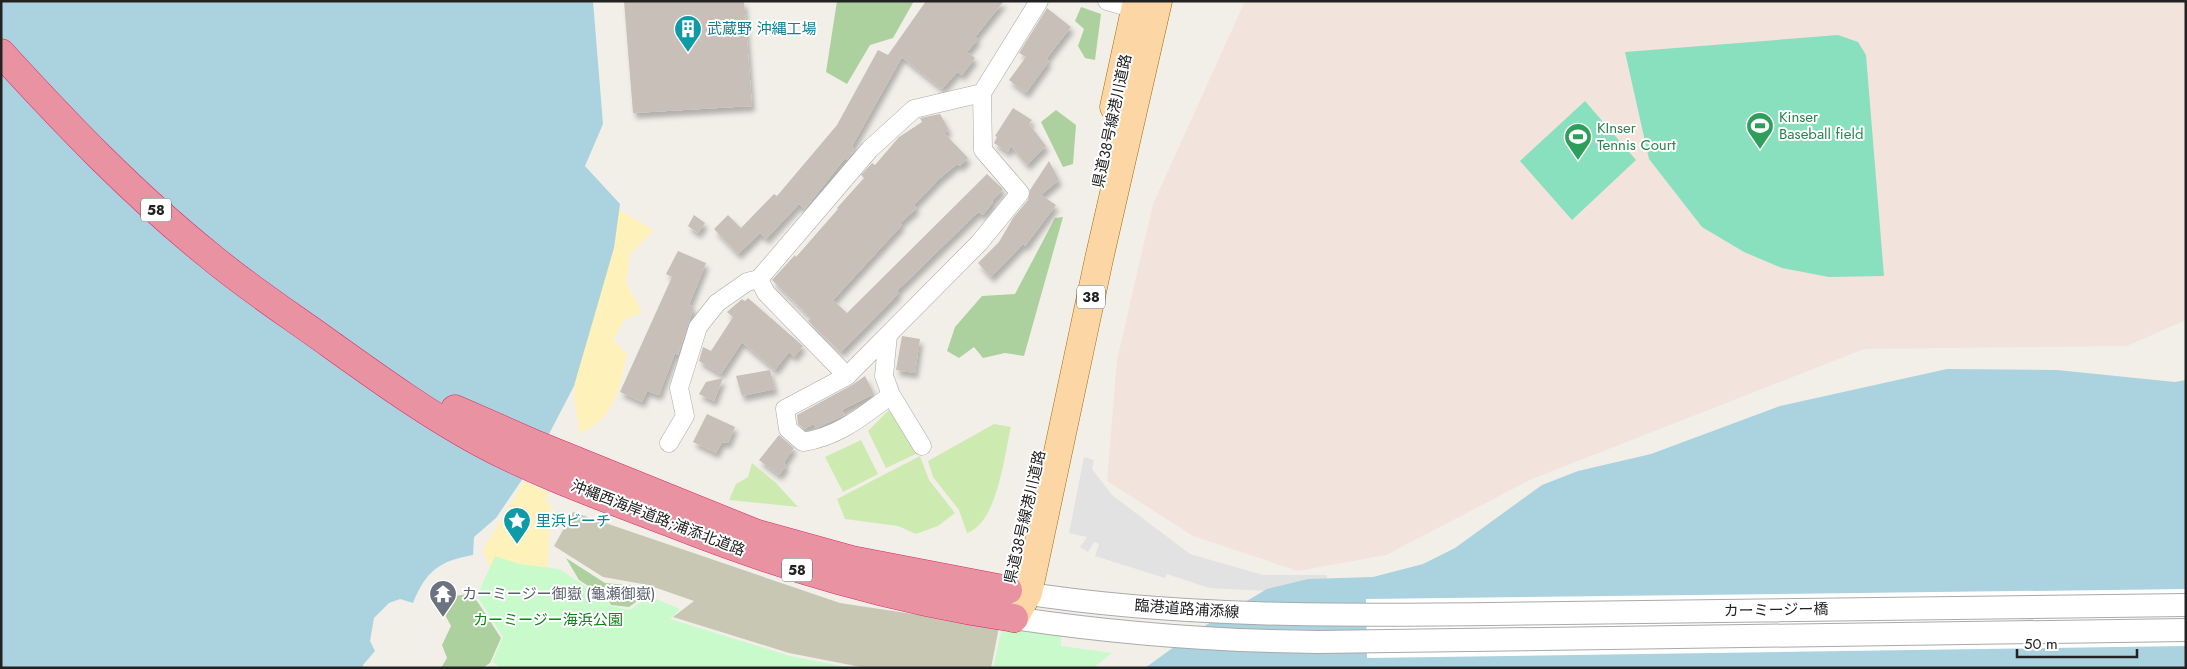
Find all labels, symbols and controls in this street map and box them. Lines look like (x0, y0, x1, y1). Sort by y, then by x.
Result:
building icon: 武蔵野 沖縄工場 (673, 14, 703, 53)
place label: 武蔵野 沖縄工場 (707, 18, 817, 40)
street label: 県道38号線港川道路 (1087, 52, 1137, 190)
place label: Kinser Baseball field (1779, 106, 1863, 145)
sports icon: Kinser Baseball field (1745, 111, 1775, 150)
place label: KInser Tennis Court (1597, 117, 1676, 156)
sports icon: KInser Tennis Court (1563, 122, 1593, 161)
road number: 58 (141, 198, 171, 222)
road number: 38 (1077, 286, 1105, 308)
street label: 県道38号線港川道路 (999, 448, 1051, 586)
street label: 沖縄西海岸道路;浦添北道路 (568, 475, 748, 561)
place icon: 里浜ビーチ (502, 506, 532, 545)
place label: 里浜ビーチ (536, 510, 611, 532)
road number: 58 (782, 558, 812, 582)
temple icon: カーミージー御嶽 (龜瀬御嶽) (428, 579, 458, 618)
place label: カーミージー御嶽 (龜瀬御嶽) (462, 583, 656, 605)
street label: 臨港道路浦添線 (1134, 594, 1240, 624)
street label: カーミージー橋 (1723, 598, 1829, 622)
park label: カーミージー海浜公園 (473, 609, 623, 631)
scale bar (2017, 626, 2137, 658)
text: 50 m (2024, 633, 2058, 655)

